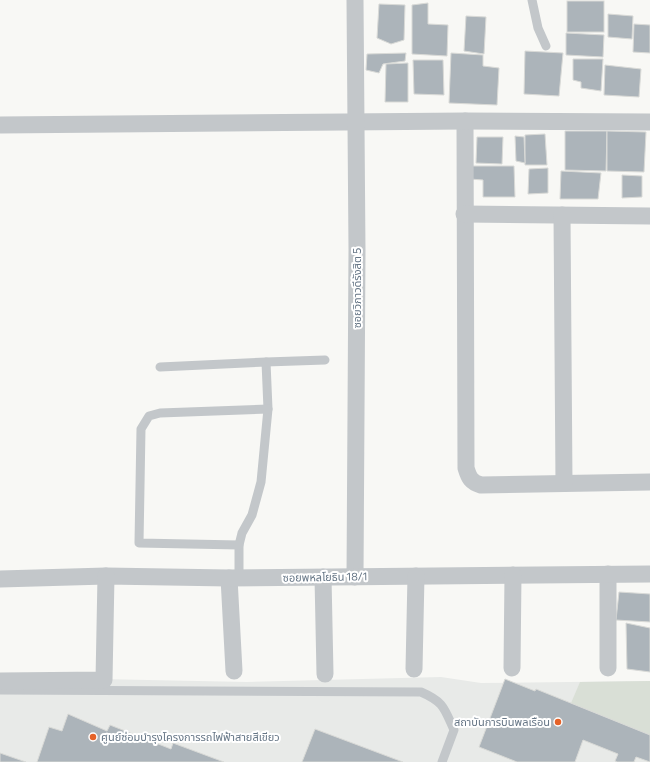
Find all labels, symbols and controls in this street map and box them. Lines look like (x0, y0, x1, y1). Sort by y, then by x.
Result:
street label: ซอยวิภาวดีรังสิต 5 (350, 248, 363, 328)
street label: ซอยพหลโยธิน 18/1 (283, 569, 367, 584)
place label: สถาบันการบินพลเรือน (454, 715, 550, 728)
marker: สถาบันการบินพลเรือน (553, 717, 563, 727)
place label: ศูนย์ซ่อมบำรุงโครงการรถไฟฟ้าสายสีเขียว (101, 730, 280, 744)
marker: ศูนย์ซ่อมบำรุงโครงการรถไฟฟ้าสายสีเขียว (88, 732, 98, 742)

